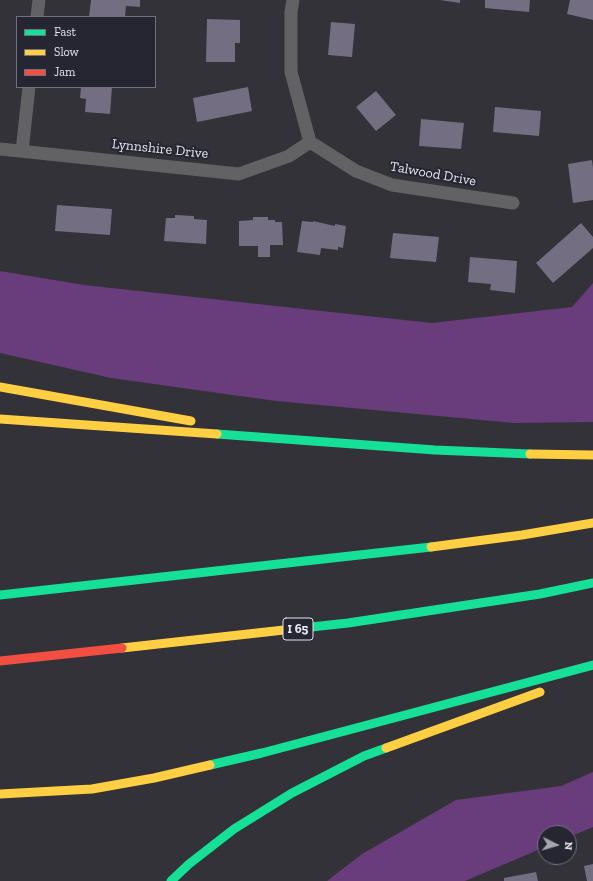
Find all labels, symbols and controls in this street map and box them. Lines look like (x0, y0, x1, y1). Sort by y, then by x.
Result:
legend (16, 16, 156, 88)
text: Fast (54, 25, 76, 39)
text: Slow (54, 45, 79, 59)
text: Jam (54, 65, 75, 79)
street label: Lynnshire Drive (111, 136, 209, 162)
street label: Talwood Drive (389, 158, 477, 190)
road number: I 65 (283, 618, 313, 640)
north arrow (537, 825, 577, 865)
text: N (562, 841, 575, 851)

